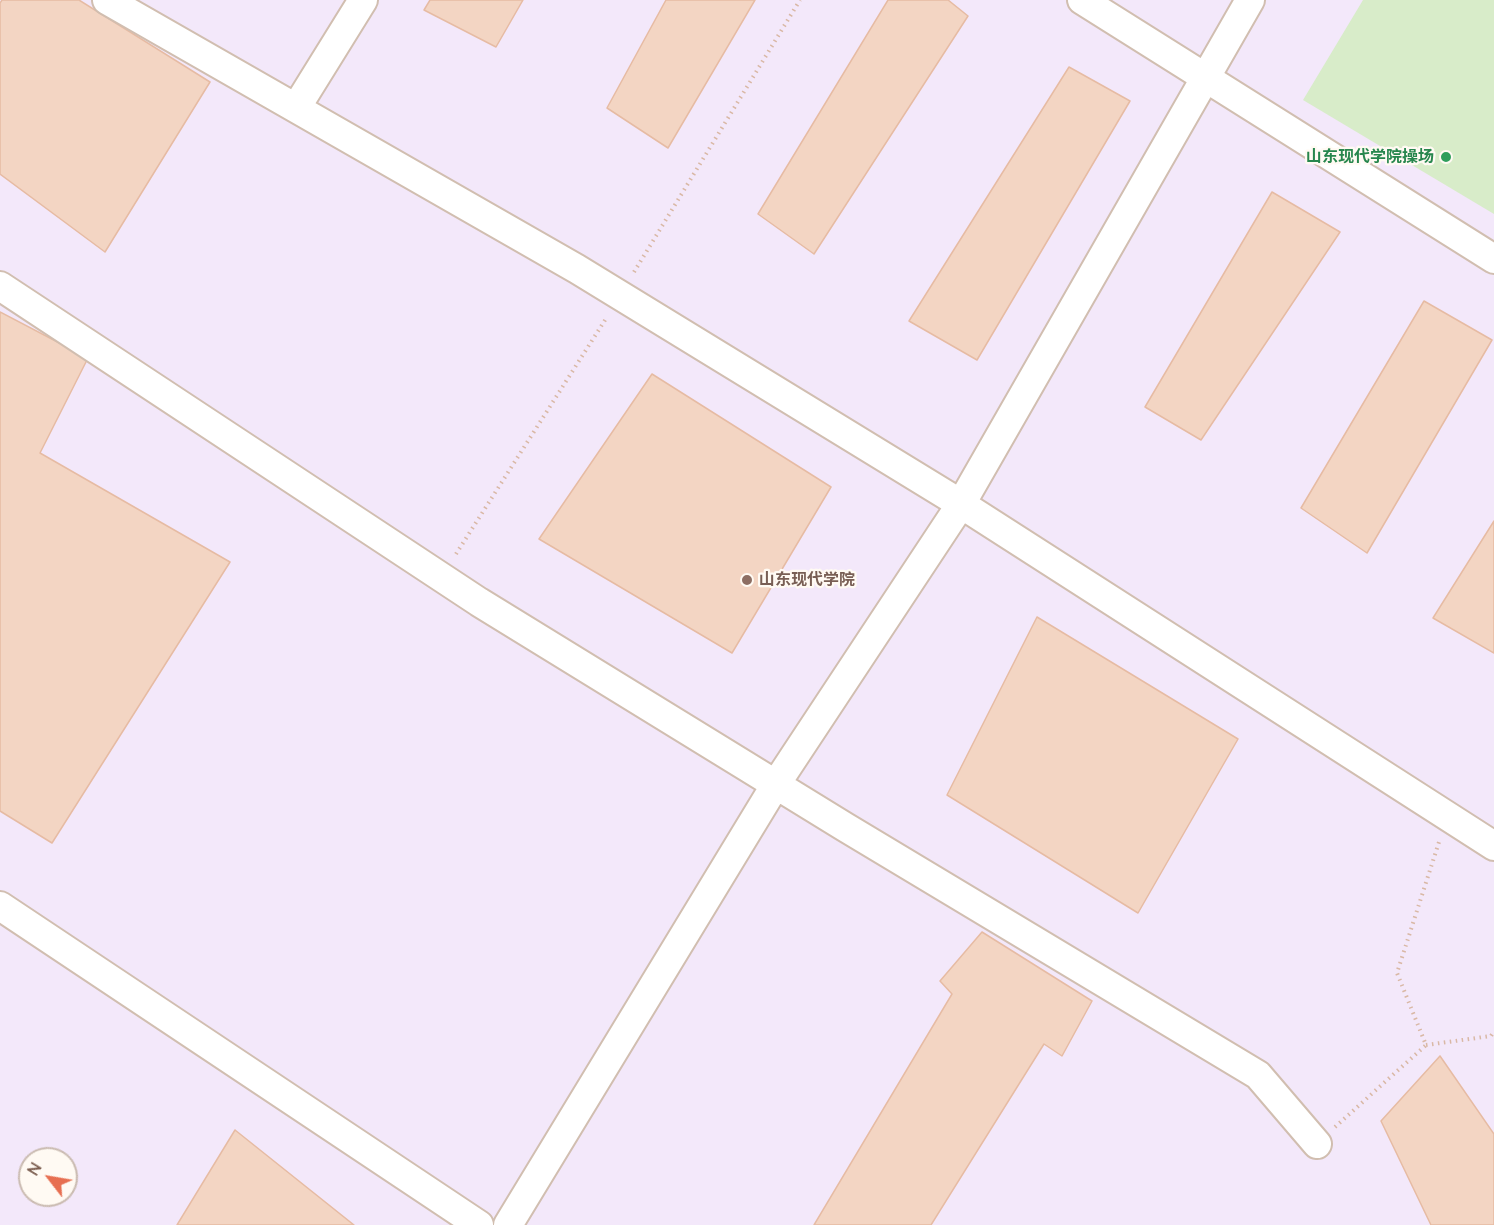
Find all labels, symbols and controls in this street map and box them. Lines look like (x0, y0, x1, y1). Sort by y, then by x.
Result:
place label: 山东现代学院操场 (1306, 147, 1434, 167)
marker: 山东现代学院操场 (1439, 150, 1453, 164)
place label: 山东现代学院 (759, 570, 855, 590)
marker: 山东现代学院 (740, 573, 754, 587)
north arrow (18, 1147, 78, 1207)
text: N (23, 1159, 46, 1179)

